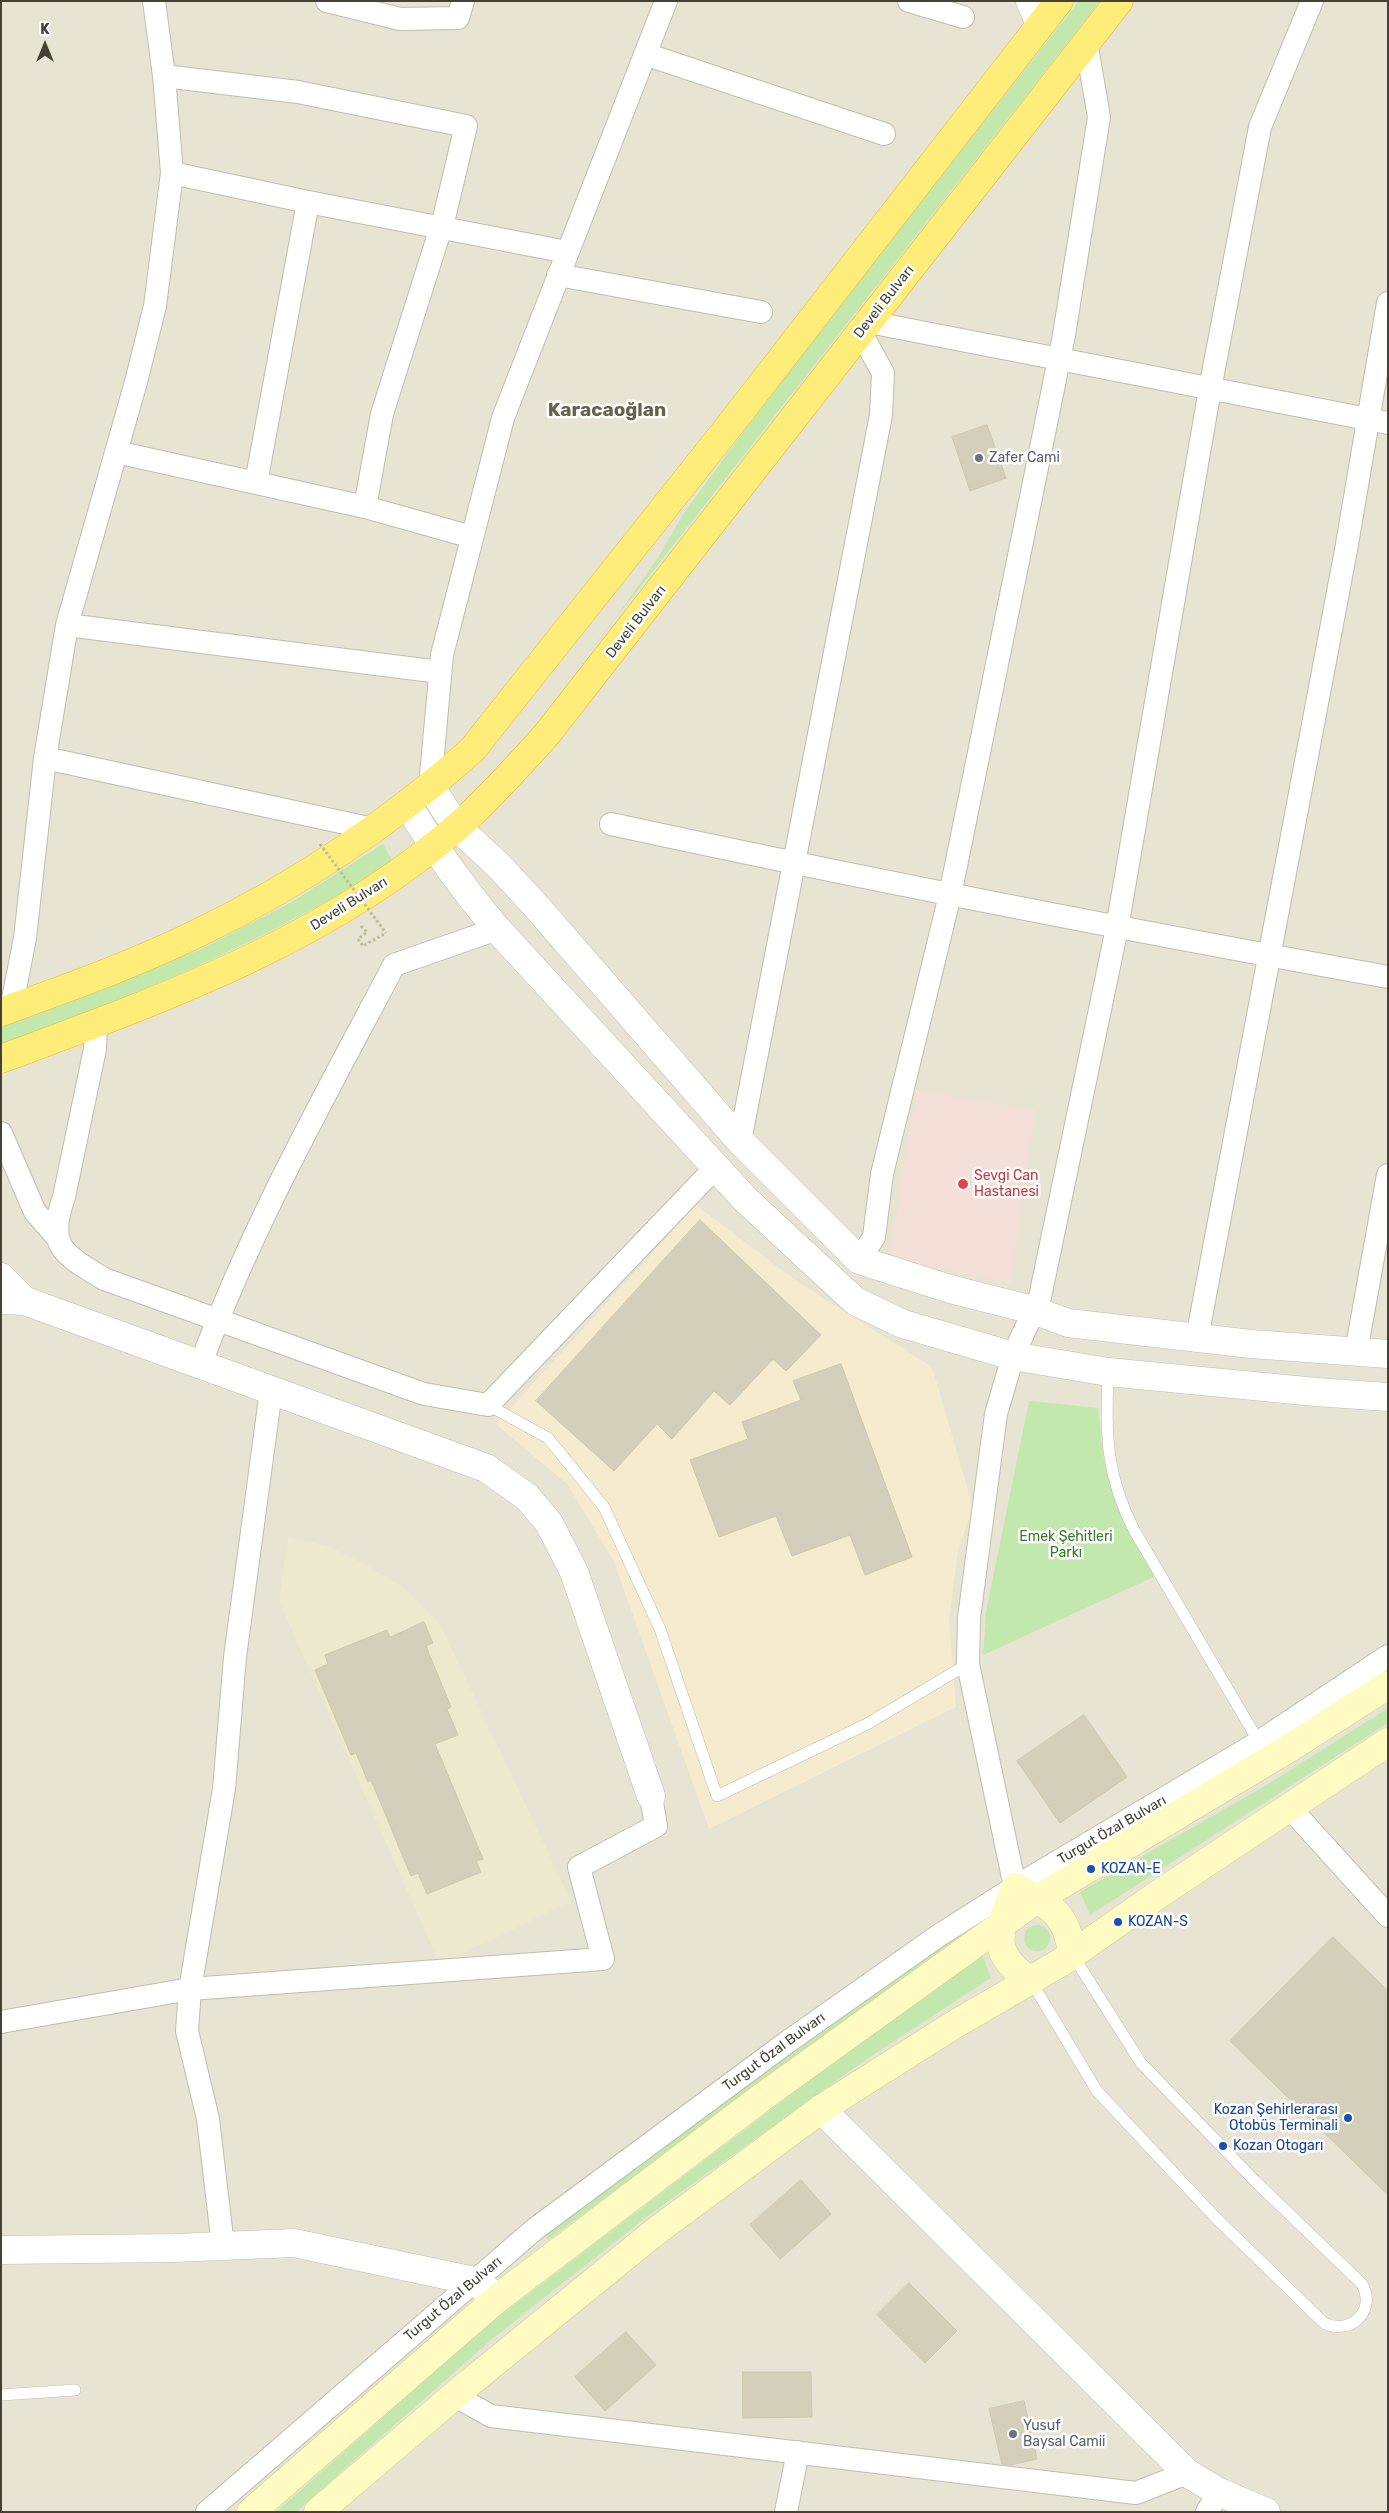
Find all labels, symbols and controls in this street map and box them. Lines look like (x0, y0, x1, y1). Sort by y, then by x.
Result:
north arrow (20, 20, 70, 70)
text: K (40, 21, 50, 38)
street label: Develi Bulvarı (850, 262, 918, 342)
district label: Karacaoğlan (548, 400, 666, 422)
place label: Zafer Cami (989, 450, 1060, 466)
marker: Zafer Cami (973, 452, 985, 464)
street label: Develi Bulvarı (602, 582, 670, 662)
street label: Develi Bulvarı (307, 874, 391, 934)
place label: Sevgi Can Hastanesi (974, 1168, 1039, 1200)
marker: Sevgi Can Hastanesi (956, 1177, 970, 1191)
park label: Emek Şehitleri Parkı (1019, 1529, 1113, 1561)
street label: Turgut Özal Bulvarı (1055, 1792, 1169, 1868)
place label: KOZAN-E (1101, 1861, 1161, 1877)
marker: KOZAN-E (1085, 1863, 1097, 1875)
place label: KOZAN-S (1128, 1914, 1188, 1930)
marker: KOZAN-S (1112, 1916, 1124, 1928)
street label: Turgut Özal Bulvarı (719, 2009, 829, 2095)
place label: Kozan Şehirlerarası Otobüs Terminali (1214, 2102, 1338, 2134)
marker: Kozan Şehirlerarası Otobüs Terminali (1342, 2112, 1354, 2124)
place label: Kozan Otogarı (1233, 2138, 1324, 2154)
marker: Kozan Otogarı (1217, 2140, 1229, 2152)
street label: Turgut Özal Bulvarı (401, 2253, 505, 2345)
place label: Yusuf Baysal Camii (1023, 2418, 1105, 2450)
marker: Yusuf Baysal Camii (1007, 2428, 1019, 2440)

